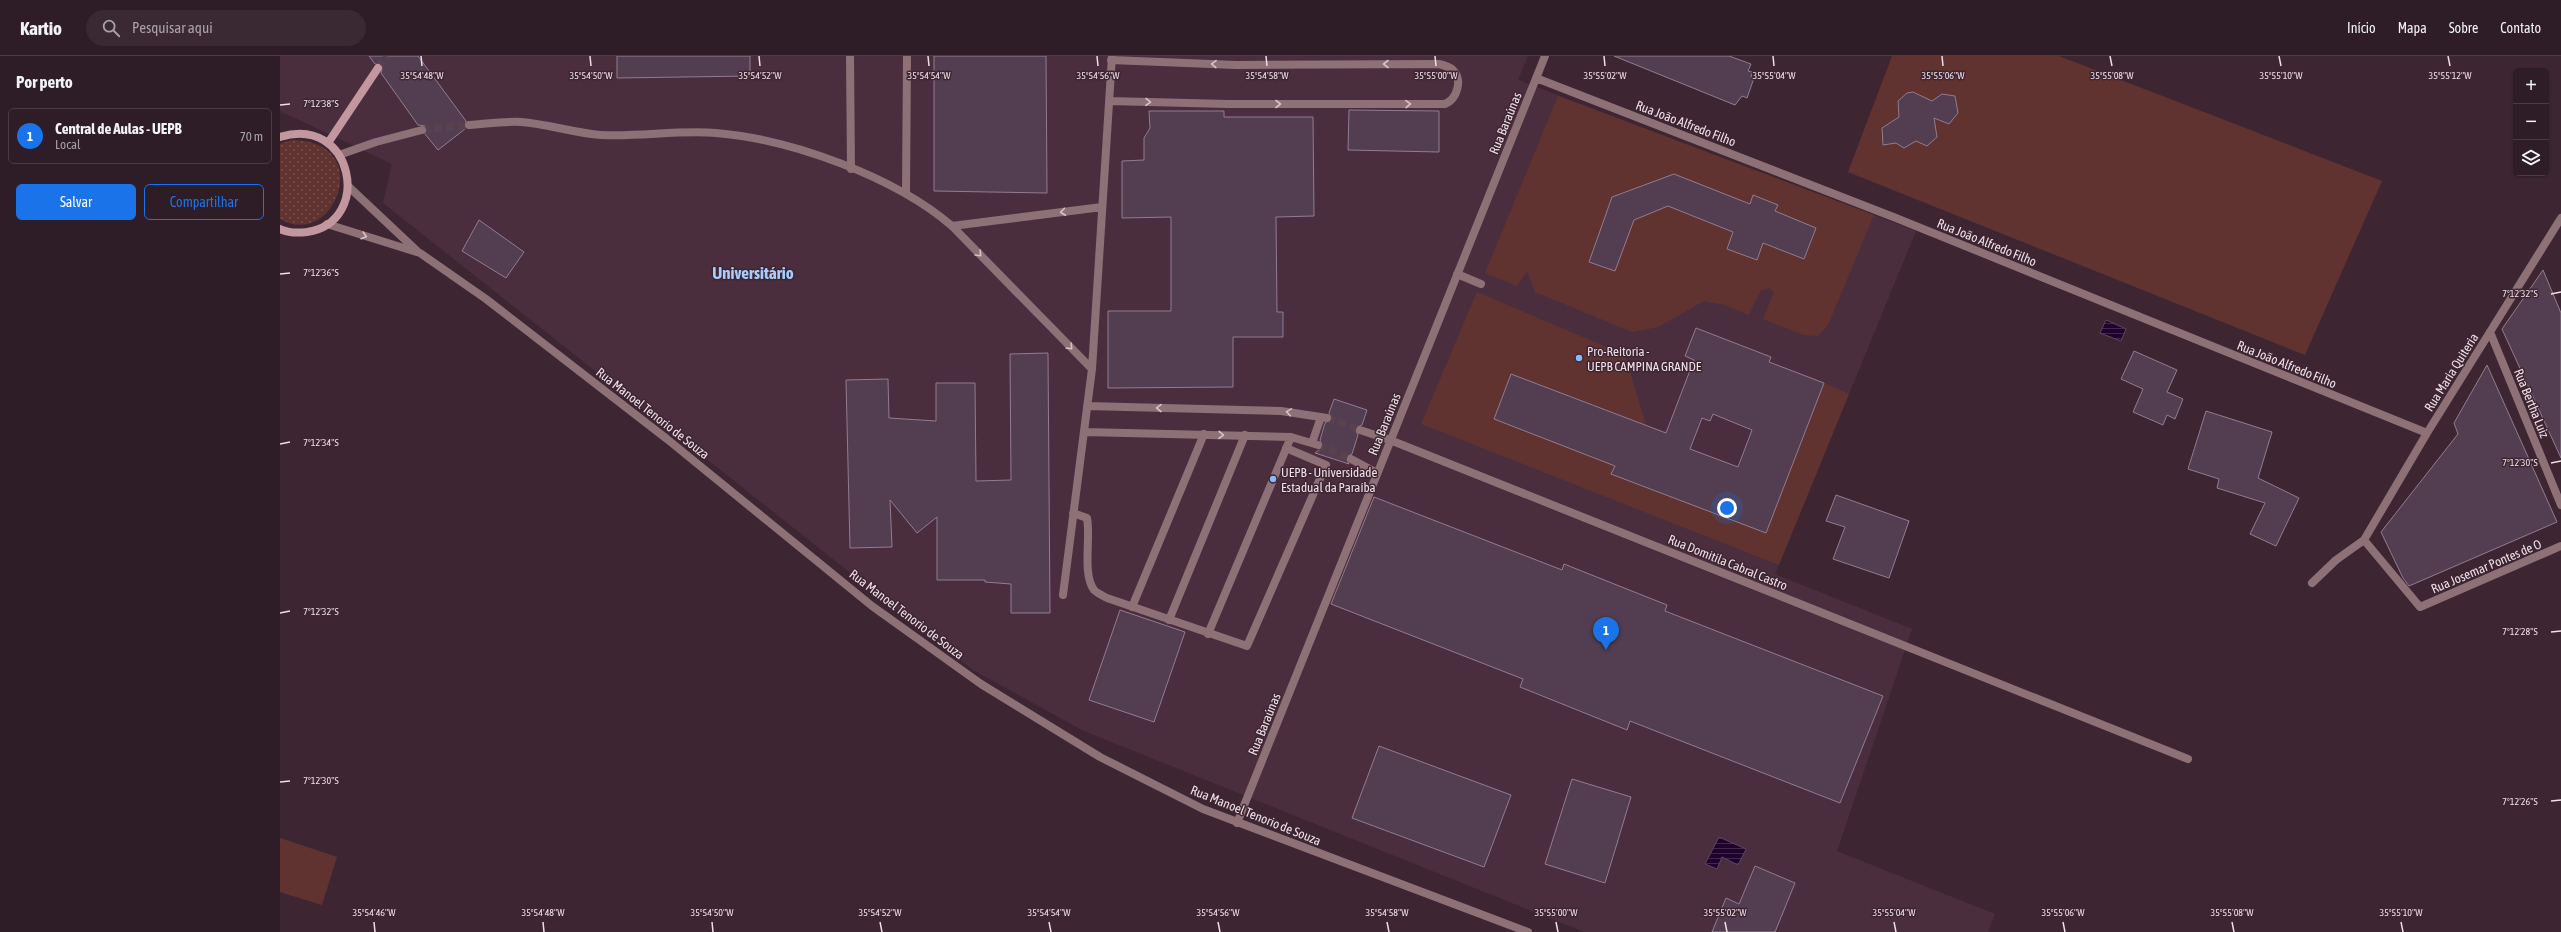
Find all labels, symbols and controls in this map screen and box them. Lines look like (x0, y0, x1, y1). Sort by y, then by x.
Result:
search box (86, 10, 366, 46)
text: Kartio (20, 17, 62, 39)
icon: search (100, 17, 122, 39)
text: Pesquisar aqui (132, 19, 213, 36)
text: Início (2347, 20, 2376, 36)
text: Mapa (2398, 20, 2427, 36)
text: Sobre (2449, 20, 2478, 36)
text: Contato (2500, 20, 2541, 36)
one-way arrow (1211, 60, 1217, 68)
one-way arrow (1383, 60, 1389, 68)
map controls (2513, 68, 2549, 176)
button: + (2513, 68, 2549, 104)
text: 35°54'48"W (400, 70, 444, 81)
text: 35°54'50"W (569, 70, 613, 81)
text: 35°54'52"W (738, 70, 782, 81)
text: 35°54'54"W (907, 70, 951, 81)
text: 35°54'56"W (1076, 70, 1120, 81)
text: 35°54'58"W (1245, 70, 1289, 81)
text: 35°55'00"W (1414, 70, 1458, 81)
text: 35°55'02"W (1583, 70, 1627, 81)
text: 35°55'04"W (1752, 70, 1796, 81)
text: 35°55'06"W (1921, 70, 1965, 81)
text: 35°55'08"W (2090, 70, 2134, 81)
text: 35°55'10"W (2259, 70, 2303, 81)
text: 35°55'12"W (2428, 70, 2472, 81)
text: Por perto (16, 72, 73, 92)
street label: Rua Baraúnas (1486, 90, 1525, 156)
street label: Rua João Alfredo Filho (1634, 97, 1738, 149)
text: 7°12'38"S (303, 98, 339, 109)
one-way arrow (1145, 98, 1151, 106)
one-way arrow (1275, 100, 1281, 108)
one-way arrow (1405, 100, 1411, 108)
button: − (2513, 104, 2549, 140)
text: Central de Aulas - UEPB (55, 120, 182, 137)
text: 1 (27, 129, 33, 144)
text: 70 m (240, 129, 263, 144)
text: Local (55, 137, 80, 152)
button: layers (2513, 140, 2549, 176)
button: Salvar (16, 184, 136, 220)
button: Compartilhar (144, 184, 264, 220)
one-way arrow (1060, 207, 1066, 216)
street label: Rua João Alfredo Filho (1935, 216, 2039, 269)
one-way arrow (361, 231, 368, 240)
one-way arrow (974, 249, 982, 257)
district label: Universitário (712, 263, 794, 283)
text: 7°12'36"S (303, 267, 339, 278)
text: 7°12'32"S (2502, 288, 2538, 299)
street label: Rua Maria Quiteria (2421, 330, 2481, 414)
street label: Rua João Alfredo Filho (2235, 338, 2339, 391)
one-way arrow (1065, 342, 1073, 350)
place label: Pro-Reitoria - UEPB CAMPINA GRANDE (1587, 344, 1702, 374)
marker: Pro-Reitoria - UEPB CAMPINA GRANDE (1574, 353, 1584, 363)
street label: Rua Manoel Tenorio de Souza (593, 365, 712, 462)
street label: Rua Bertha Luiz (2511, 366, 2552, 440)
street label: Rua Baraúnas (1365, 391, 1404, 457)
one-way arrow (1156, 404, 1162, 412)
one-way arrow (1286, 408, 1292, 417)
one-way arrow (1218, 431, 1224, 439)
text: 7°12'34"S (303, 437, 339, 448)
text: 7°12'30"S (2502, 457, 2538, 468)
place label: UEPB - Universidade Estadual da Paraíba (1281, 465, 1377, 495)
marker: UEPB - Universidade Estadual da Paraíba (1268, 474, 1278, 484)
your location (1717, 498, 1737, 518)
street label: Rua Domitila Cabral Castro (1666, 532, 1790, 593)
street label: Rua Josemar Pontes de O (2429, 536, 2544, 596)
street label: Rua Manoel Tenorio de Souza (847, 566, 967, 662)
text: 7°12'32"S (303, 606, 339, 617)
pin: 1 (1593, 617, 1619, 650)
text: 7°12'28"S (2502, 626, 2538, 637)
street label: Rua Baraúnas (1245, 691, 1284, 757)
text: 7°12'30"S (303, 775, 339, 786)
street label: Rua Manoel Tenorio de Souza (1188, 782, 1323, 849)
text: 7°12'26"S (2502, 796, 2538, 807)
text: 35°54'46"W (352, 907, 396, 918)
text: 35°54'48"W (521, 907, 565, 918)
text: 35°54'50"W (690, 907, 734, 918)
text: 35°54'52"W (858, 907, 902, 918)
text: 35°54'54"W (1027, 907, 1071, 918)
text: 35°54'56"W (1196, 907, 1240, 918)
text: 35°54'58"W (1365, 907, 1409, 918)
text: 35°55'00"W (1534, 907, 1578, 918)
text: 35°55'02"W (1703, 907, 1747, 918)
text: 35°55'04"W (1872, 907, 1916, 918)
text: 35°55'06"W (2041, 907, 2085, 918)
text: 35°55'08"W (2210, 907, 2254, 918)
text: 35°55'10"W (2379, 907, 2423, 918)

